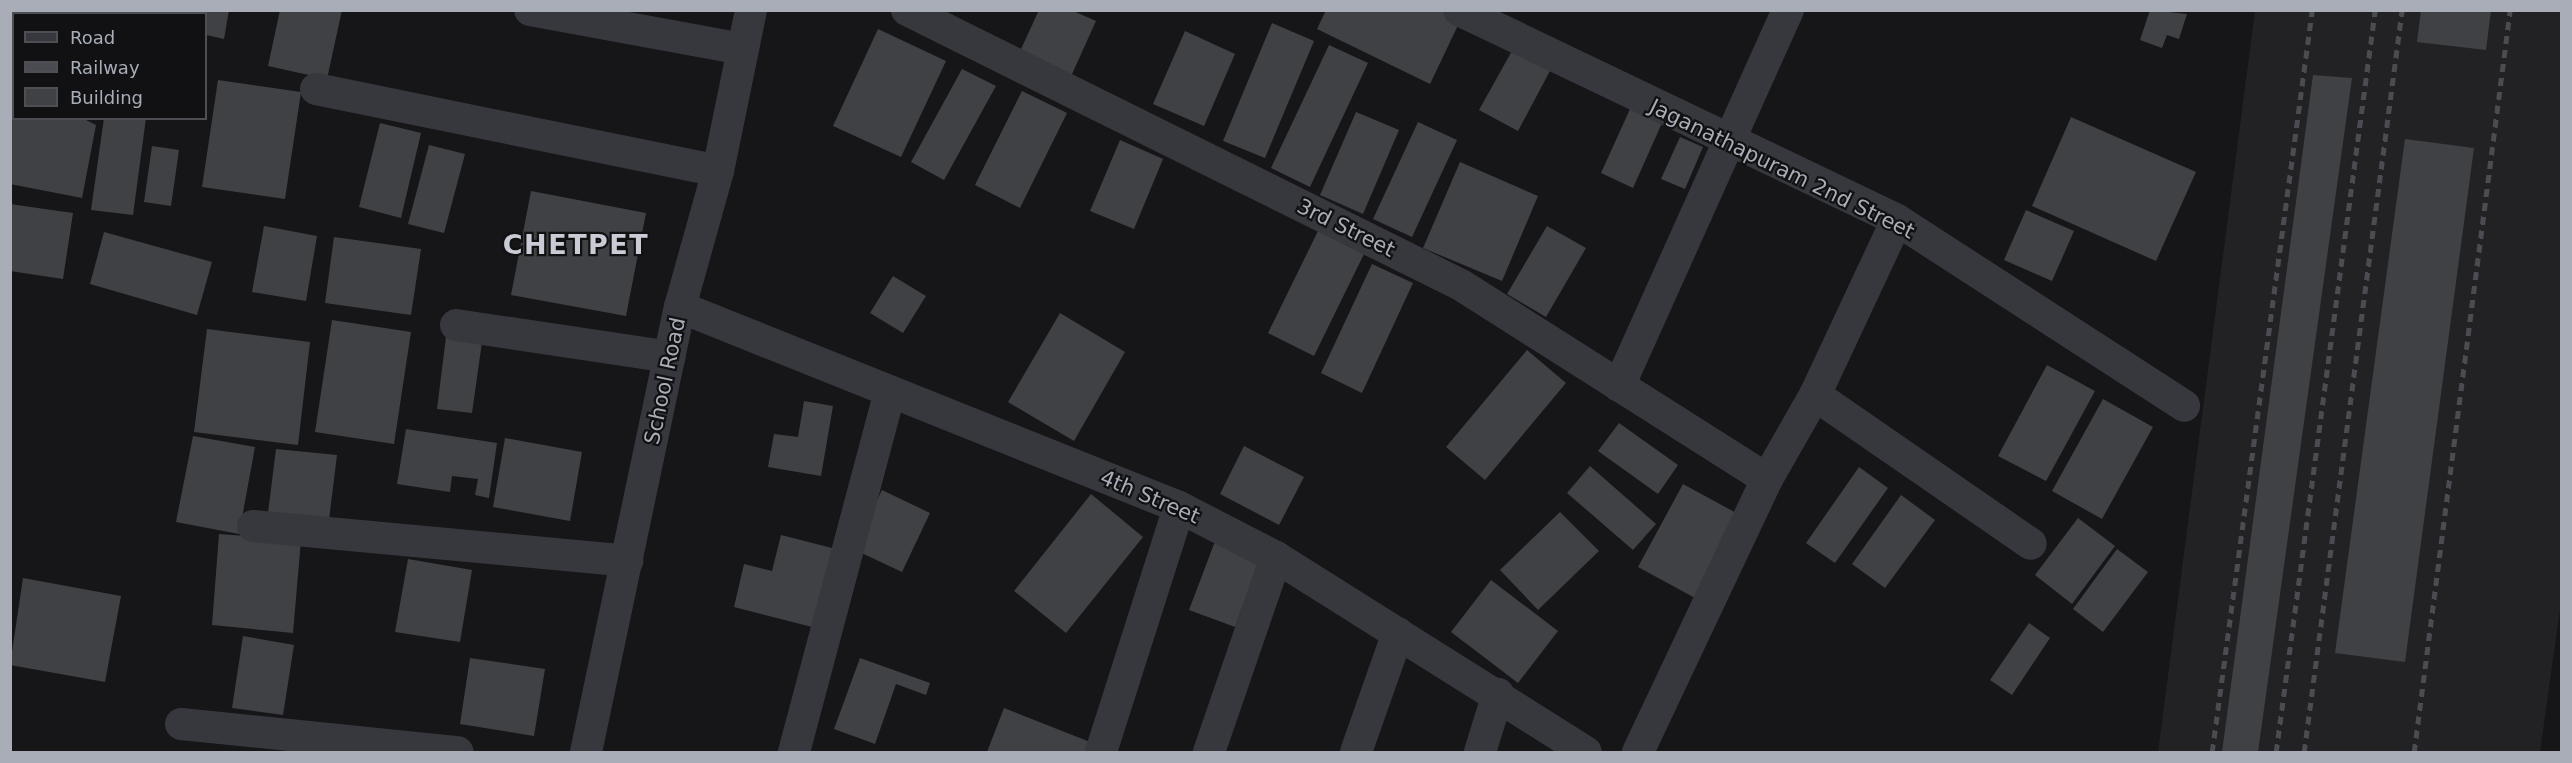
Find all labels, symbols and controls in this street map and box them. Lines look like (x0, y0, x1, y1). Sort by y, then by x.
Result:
legend (12, 12, 207, 120)
text: Road (70, 27, 115, 48)
text: Railway (70, 57, 140, 78)
text: Building (70, 87, 143, 108)
street label: Jaganathapuram 2nd Street (1645, 94, 1919, 244)
street label: 3rd Street (1293, 194, 1399, 262)
district label: CHETPET (503, 229, 649, 261)
street label: School Road (639, 315, 691, 447)
street label: 4th Street (1097, 465, 1203, 529)

